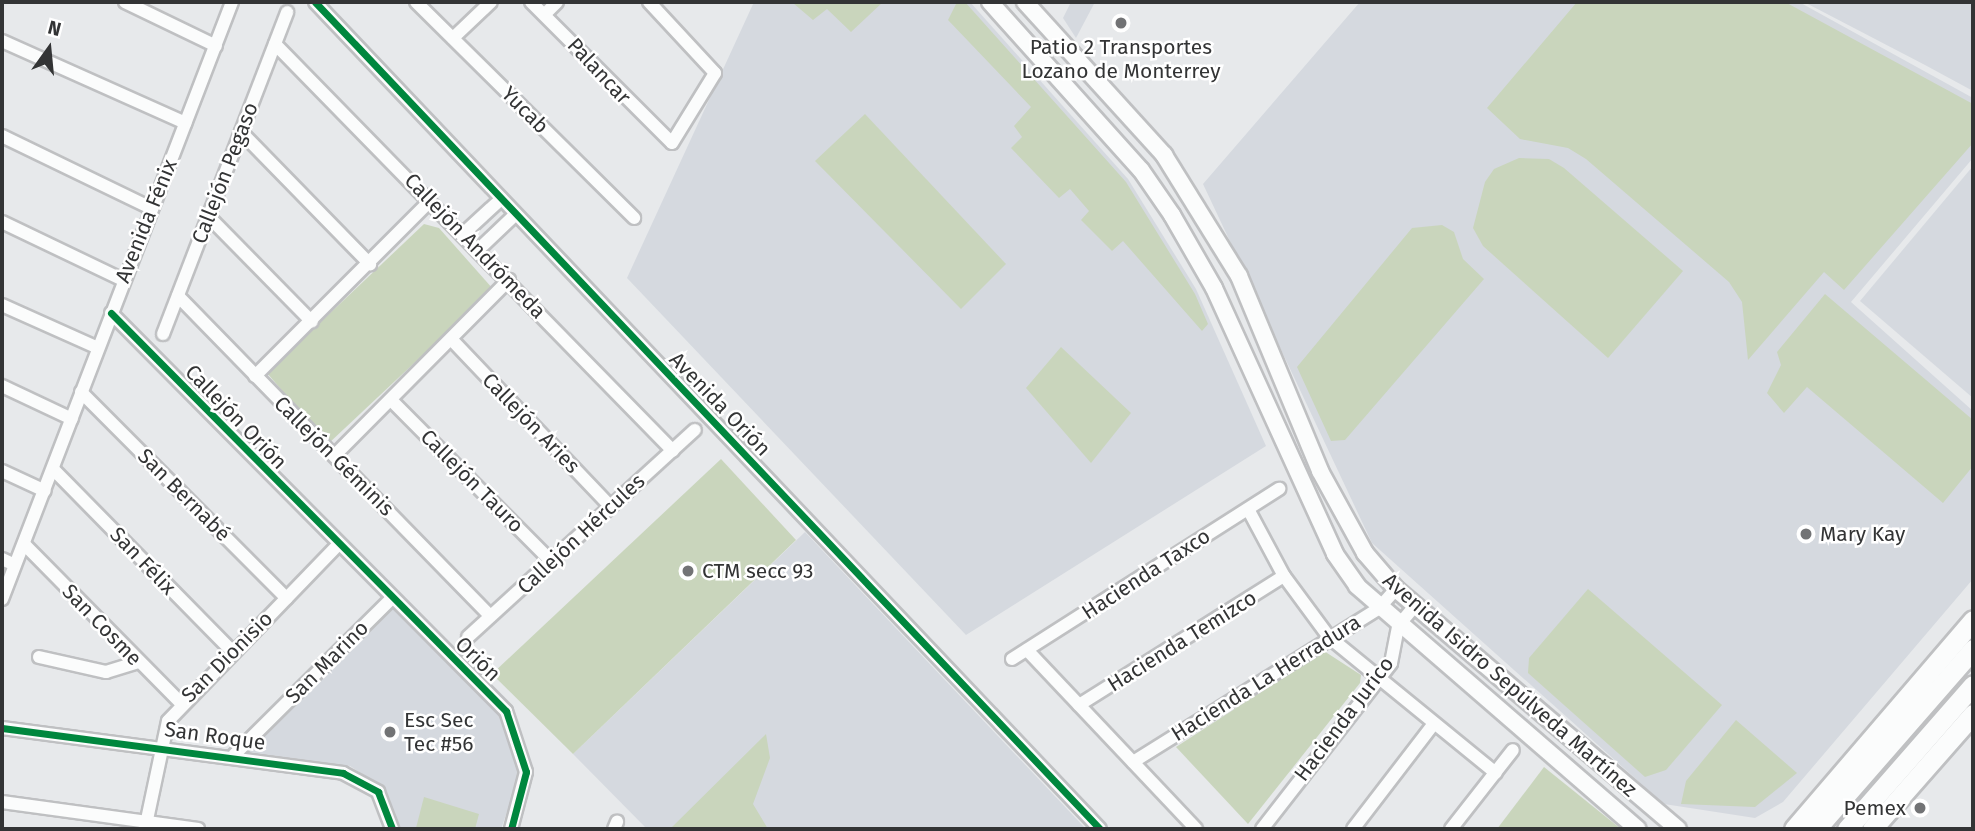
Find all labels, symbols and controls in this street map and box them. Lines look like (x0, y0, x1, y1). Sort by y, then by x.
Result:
north arrow (14, 14, 84, 84)
text: N (45, 15, 64, 41)
marker: Patio 2 Transportes Lozano de Monterrey (1113, 15, 1129, 31)
street label: Palancar (562, 33, 636, 109)
place label: Patio 2 Transportes Lozano de Monterrey (1022, 34, 1220, 84)
street label: Yucab (496, 81, 554, 139)
street label: Callejón Pegaso (186, 99, 264, 247)
street label: Avenida Fénix (110, 156, 182, 286)
street label: Callejón Andrómeda (399, 168, 551, 324)
street label: Avenida Orión (664, 347, 776, 461)
street label: Callejón Orión (180, 359, 292, 475)
street label: Callejón Aries (477, 368, 585, 478)
street label: Callejón Géminis (269, 391, 399, 521)
street label: Callejón Tauro (415, 424, 529, 538)
street label: San Bernabé (132, 443, 236, 547)
street label: Callejón Hércules (512, 469, 650, 599)
place label: Mary Kay (1820, 521, 1905, 547)
street label: San Félix (105, 522, 181, 600)
street label: Hacienda Taxco (1077, 523, 1215, 625)
marker: Mary Kay (1798, 526, 1814, 542)
place label: CTM secc 93 (702, 558, 813, 584)
marker: CTM secc 93 (680, 563, 696, 579)
street label: Avenida Isidro Sepúlveda Martínez (1378, 568, 1642, 802)
street label: San Cosme (57, 579, 147, 671)
street label: Hacienda Temizco (1103, 585, 1261, 697)
street label: San Dionisio (176, 606, 278, 708)
street label: Hacienda La Herradura (1167, 609, 1365, 747)
street label: San Marino (280, 615, 374, 709)
street label: Orión (450, 631, 506, 687)
street label: Hacienda Jurico (1289, 652, 1399, 786)
place label: Esc Sec Tec #56 (404, 707, 473, 757)
street label: San Roque (163, 716, 267, 756)
marker: Esc Sec Tec #56 (382, 724, 398, 740)
place label: Pemex (1844, 795, 1906, 821)
marker: Pemex (1912, 800, 1928, 816)

